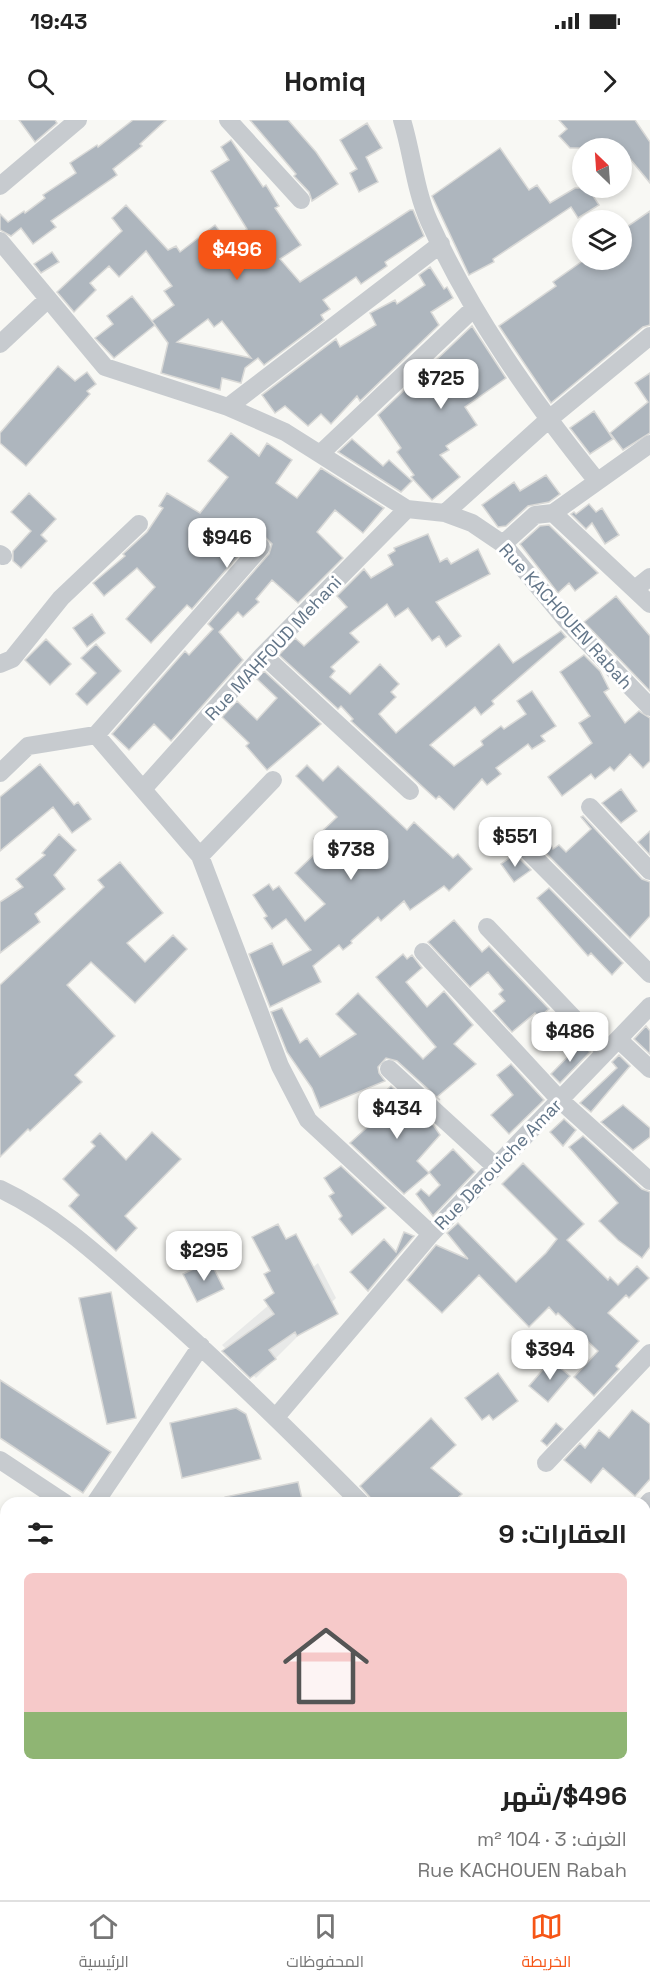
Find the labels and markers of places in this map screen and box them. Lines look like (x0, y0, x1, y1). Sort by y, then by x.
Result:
pin: $496 (201, 230, 273, 281)
pin: $725 (405, 359, 477, 410)
pin: $946 (191, 518, 263, 569)
pin: $551 (479, 817, 551, 868)
pin: $738 (315, 830, 387, 881)
pin: $486 (534, 1012, 606, 1063)
pin: $434 (361, 1089, 433, 1140)
pin: $295 (168, 1231, 240, 1282)
pin: $394 (514, 1330, 586, 1381)

